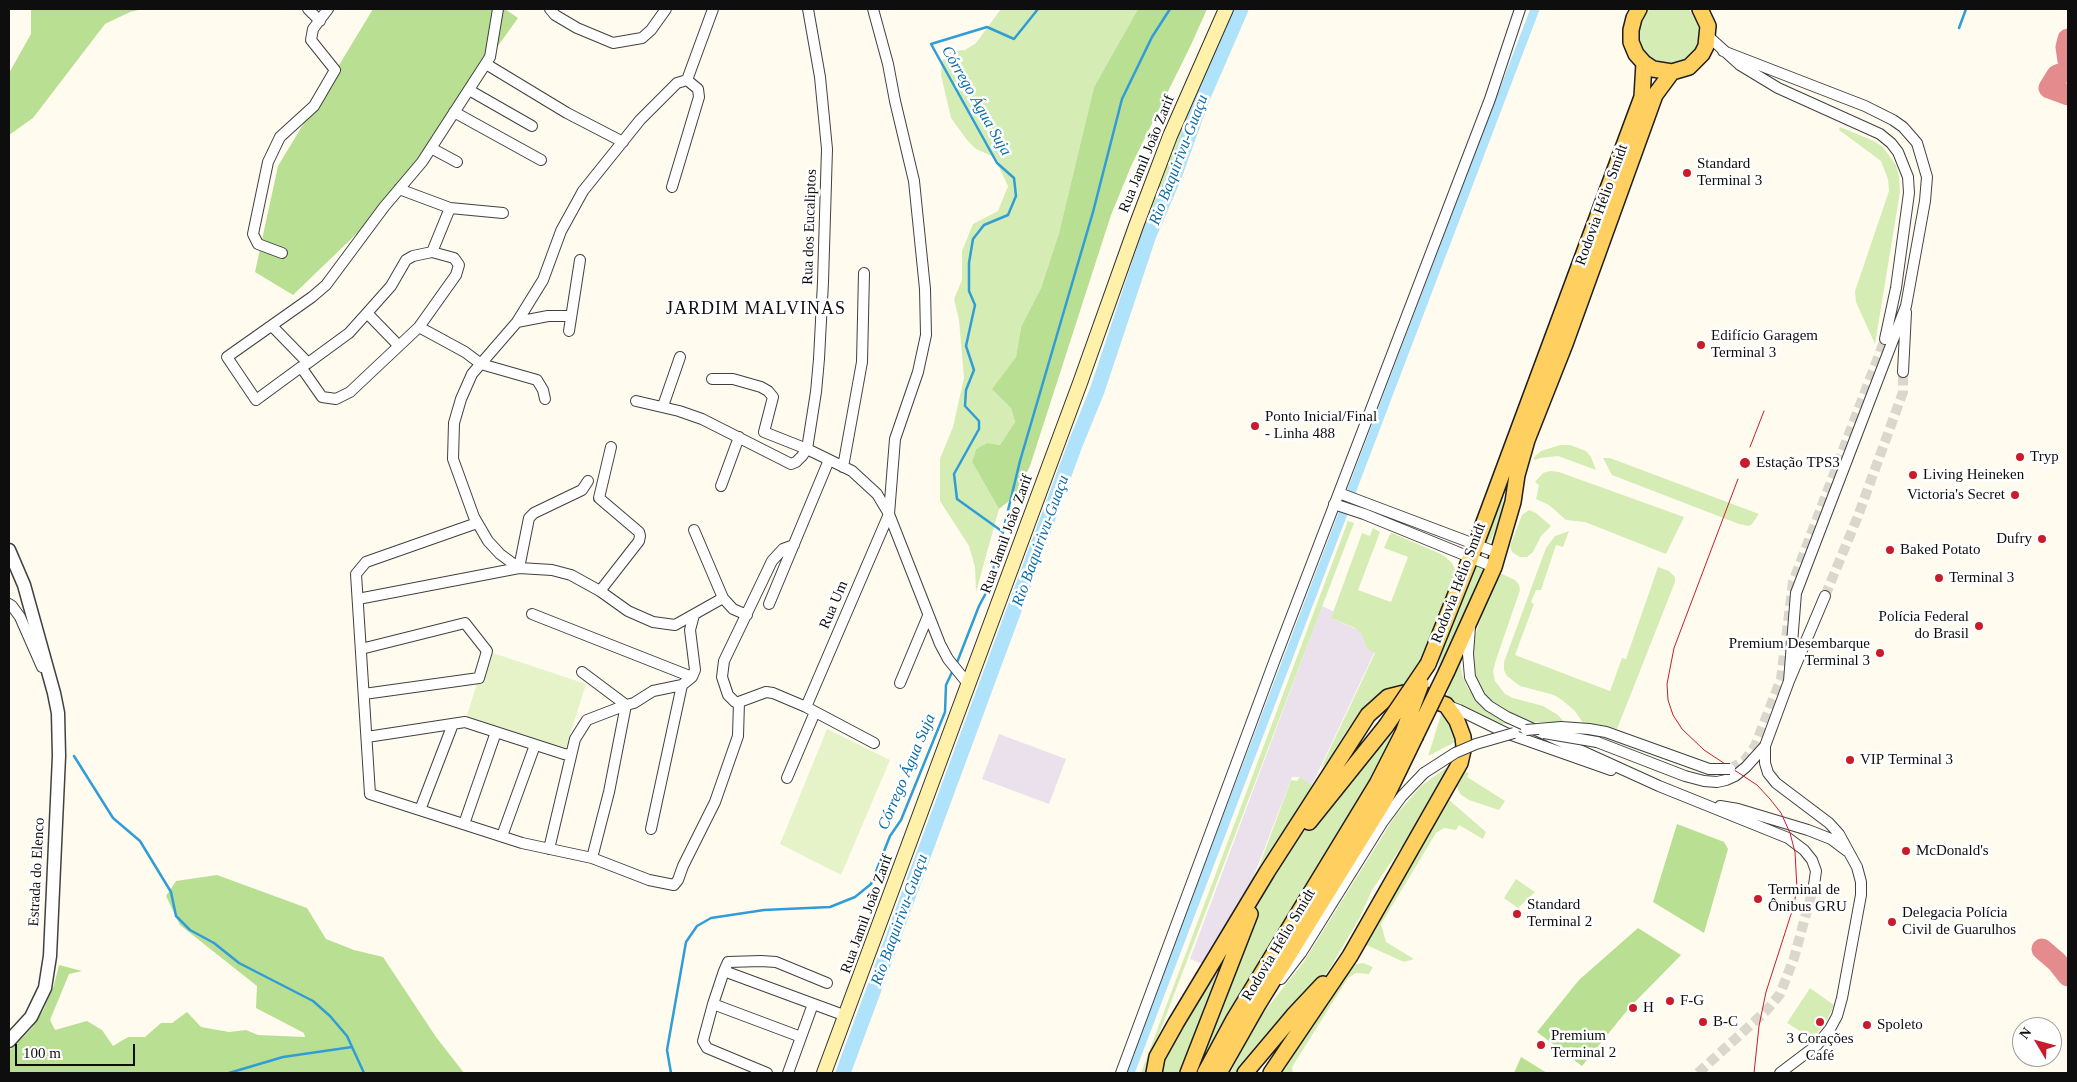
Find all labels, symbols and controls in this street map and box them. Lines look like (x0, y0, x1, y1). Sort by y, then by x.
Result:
water label: Córrego Água Suja (937, 43, 1015, 159)
water label: Rio Baquirivu-Guaçu (1145, 92, 1213, 228)
street label: Rua Jamil João Zarif (1115, 93, 1179, 215)
street label: Rodovia Hélio Smidt (1572, 142, 1632, 268)
place label: Standard Terminal 3 (1697, 155, 1762, 190)
marker: Standard Terminal 3 (1681, 167, 1693, 179)
street label: Rua dos Eucaliptos (799, 169, 821, 285)
district label: JARDIM MALVINAS (664, 298, 848, 320)
place label: Edifício Garagem Terminal 3 (1711, 327, 1818, 362)
marker: Edifício Garagem Terminal 3 (1695, 339, 1707, 351)
place label: Ponto Inicial/Final - Linha 488 (1265, 408, 1377, 443)
marker: Ponto Inicial/Final - Linha 488 (1249, 420, 1261, 432)
place label: Tryp (2030, 448, 2059, 466)
marker: Tryp (2014, 451, 2026, 463)
place label: Estação TPS3 (1756, 454, 1840, 472)
marker: Estação TPS3 (1738, 456, 1752, 470)
place label: Living Heineken (1923, 466, 2024, 484)
marker: Living Heineken (1907, 469, 1919, 481)
street label: Rua Jamil João Zarif (977, 472, 1037, 596)
water label: Rio Baquirivu-Guaçu (1008, 473, 1074, 609)
place label: Victoria's Secret (1907, 486, 2005, 504)
marker: Victoria's Secret (2009, 489, 2021, 501)
street label: Rodovia Hélio Smidt (1428, 520, 1490, 646)
place label: Dufry (1996, 530, 2032, 548)
marker: Dufry (2036, 533, 2048, 545)
place label: Baked Potato (1900, 541, 1980, 559)
marker: Baked Potato (1884, 544, 1896, 556)
place label: Terminal 3 (1949, 569, 2014, 587)
marker: Terminal 3 (1933, 572, 1945, 584)
street label: Rua Um (816, 578, 852, 632)
place label: Polícia Federal do Brasil (1879, 608, 1969, 643)
marker: Polícia Federal do Brasil (1973, 620, 1985, 632)
place label: Premium Desembarque Terminal 3 (1729, 635, 1870, 670)
marker: Premium Desembarque Terminal 3 (1874, 647, 1886, 659)
water label: Córrego Água Suja (874, 711, 940, 833)
place label: VIP Terminal 3 (1860, 751, 1953, 769)
marker: VIP Terminal 3 (1844, 754, 1856, 766)
street label: Estrada do Elenco (25, 817, 49, 927)
place label: McDonald's (1916, 842, 1989, 860)
marker: McDonald's (1900, 845, 1912, 857)
street label: Rua Jamil João Zarif (837, 852, 897, 976)
water label: Rio Baquirivu-Guaçu (867, 852, 933, 988)
place label: Terminal de Ônibus GRU (1768, 881, 1847, 916)
street label: Rodovia Hélio Smidt (1238, 886, 1320, 1004)
marker: Terminal de Ônibus GRU (1752, 893, 1764, 905)
place label: Standard Terminal 2 (1527, 896, 1592, 931)
place label: Delegacia Polícia Civil de Guarulhos (1902, 904, 2016, 939)
marker: Standard Terminal 2 (1511, 908, 1523, 920)
marker: Delegacia Polícia Civil de Guarulhos (1886, 916, 1898, 928)
place label: F-G (1680, 992, 1704, 1010)
marker: F-G (1664, 995, 1676, 1007)
place label: H (1643, 999, 1654, 1017)
marker: H (1627, 1002, 1639, 1014)
place label: B-C (1713, 1013, 1738, 1031)
marker: B-C (1697, 1016, 1709, 1028)
marker: 3 Corações Café (1814, 1016, 1826, 1028)
place label: Spoleto (1877, 1016, 1923, 1034)
north arrow (2012, 1017, 2062, 1067)
marker: Spoleto (1861, 1019, 1873, 1031)
text: N (2016, 1025, 2034, 1042)
place label: Premium Terminal 2 (1551, 1027, 1616, 1062)
place label: 3 Corações Café (1786, 1030, 1854, 1065)
scale bar (18, 1034, 138, 1066)
marker: Premium Terminal 2 (1535, 1039, 1547, 1051)
text: 100 m (23, 1045, 61, 1061)

